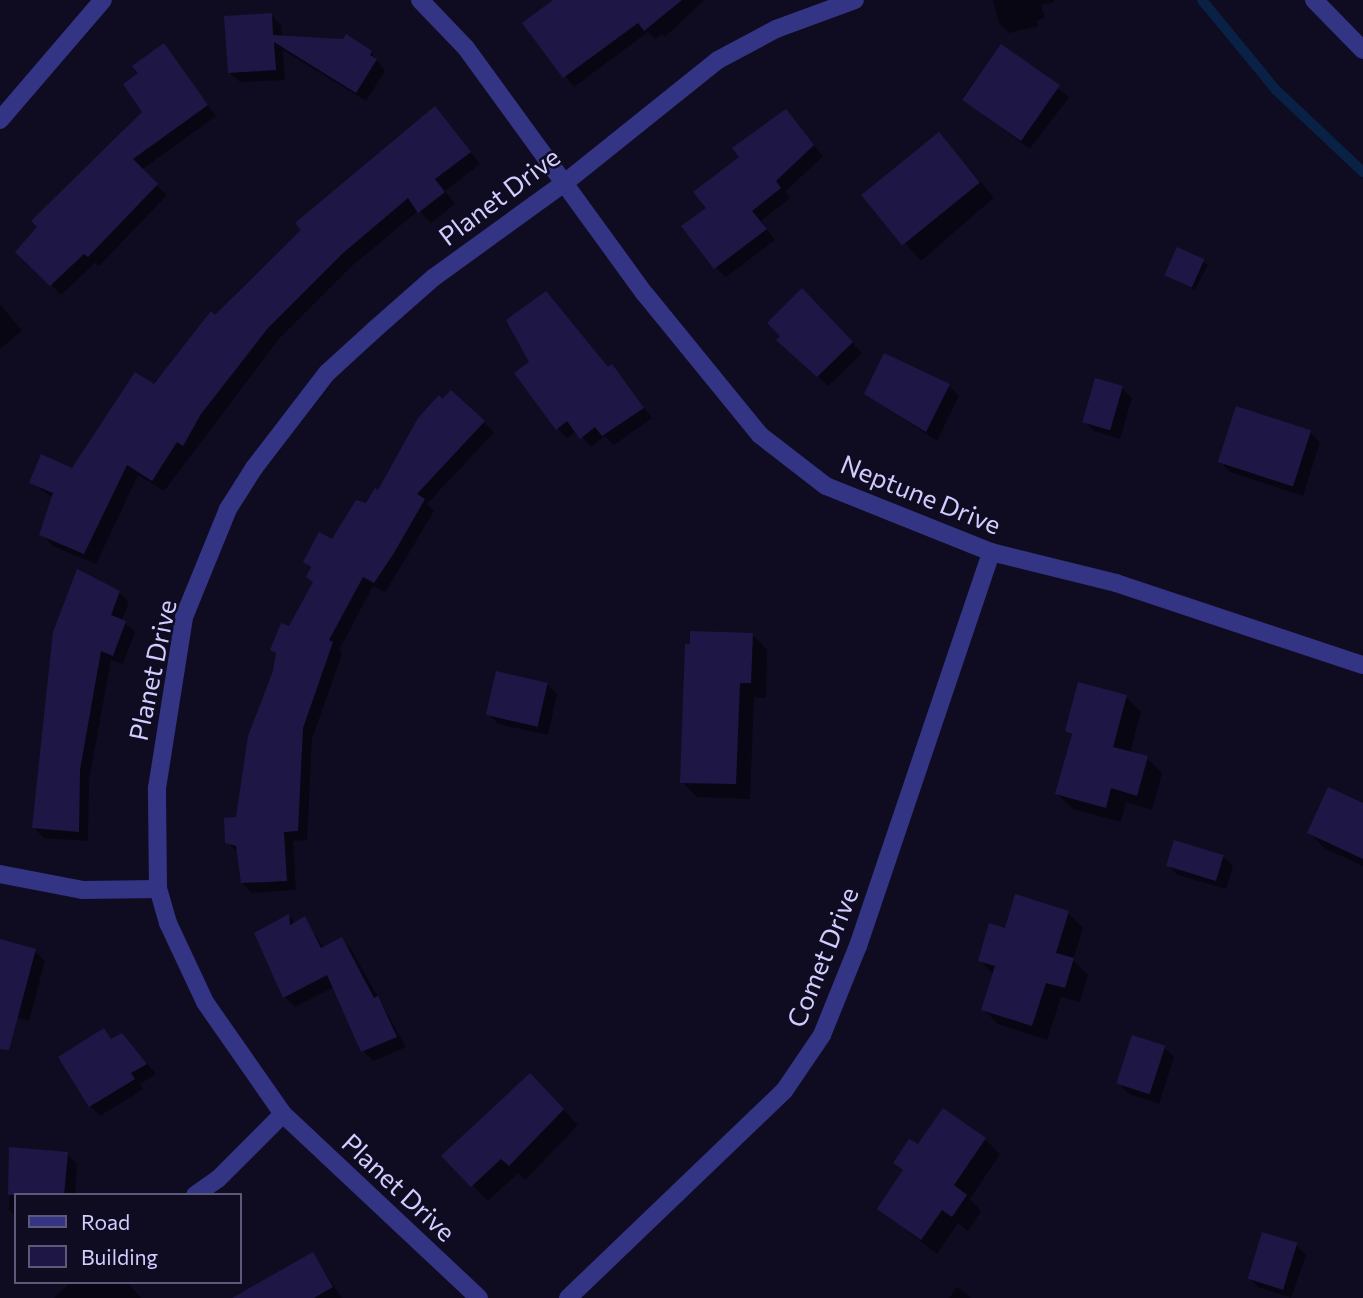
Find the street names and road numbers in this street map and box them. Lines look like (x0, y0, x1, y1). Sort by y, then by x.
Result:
street label: Planet Drive (432, 140, 566, 252)
street label: Neptune Drive (836, 448, 1006, 540)
street label: Planet Drive (122, 597, 182, 743)
street label: Comet Drive (780, 883, 864, 1031)
street label: Planet Drive (336, 1127, 462, 1247)

